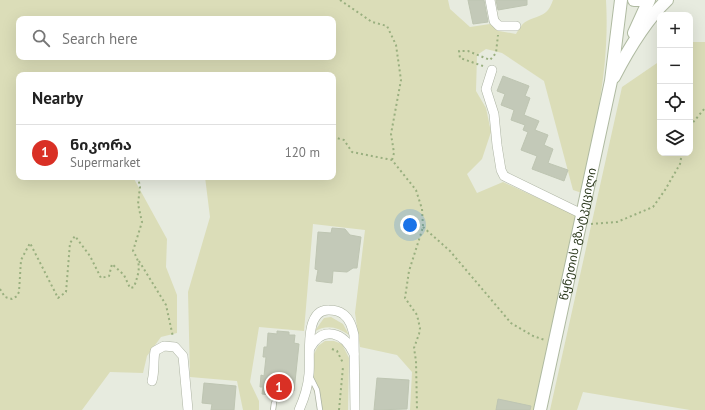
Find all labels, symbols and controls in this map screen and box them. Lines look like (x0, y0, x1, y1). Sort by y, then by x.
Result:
map controls (657, 12, 693, 156)
button: + (657, 12, 693, 48)
search box (16, 16, 336, 60)
icon: search (30, 27, 52, 49)
text: Search here (62, 29, 138, 48)
button: − (657, 48, 693, 84)
button: locate (657, 84, 693, 120)
text: Nearby (32, 87, 83, 109)
button: layers (657, 120, 693, 156)
text: ნიკორა (70, 135, 132, 154)
text: 1 (41, 144, 49, 161)
text: 120 m (285, 144, 320, 161)
text: Supermarket (70, 154, 140, 171)
street label: წყნეთის გზატკეცილი (556, 166, 599, 302)
your location (400, 215, 420, 235)
pin: 1 (266, 372, 292, 402)

